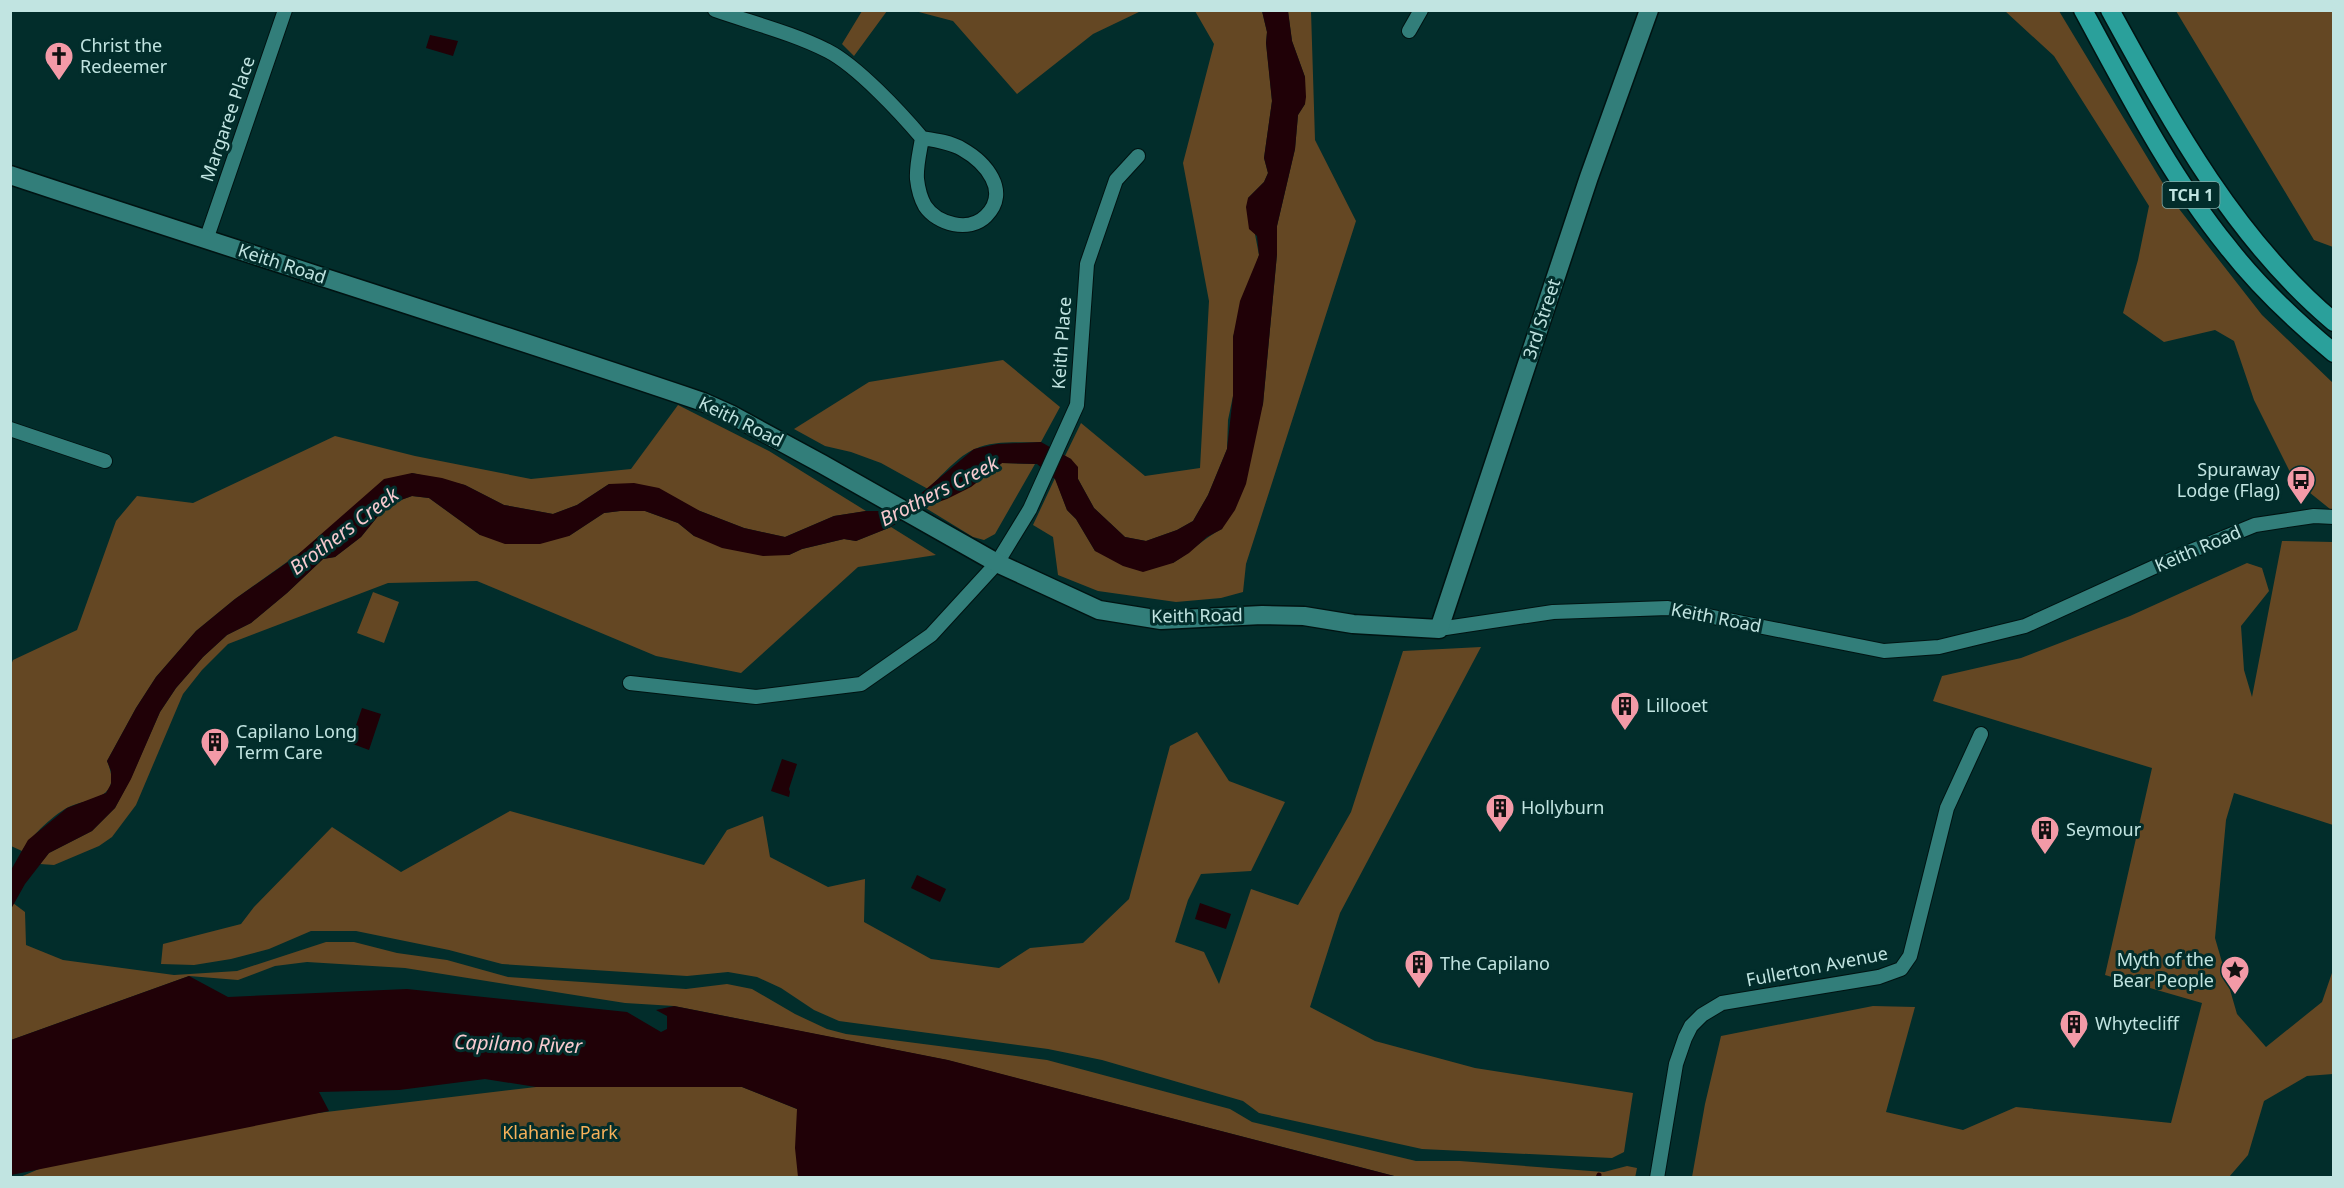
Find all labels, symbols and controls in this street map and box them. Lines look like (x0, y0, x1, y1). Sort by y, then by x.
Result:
place label: Christ the Redeemer (80, 33, 168, 78)
church icon: Christ the Redeemer (43, 40, 75, 82)
street label: Margaree Place (194, 53, 260, 185)
road number: TCH 1 (2162, 182, 2220, 208)
street label: Keith Road (235, 237, 330, 289)
street label: 3rd Street (1517, 275, 1565, 362)
street label: Keith Place (1046, 296, 1076, 390)
street label: Keith Road (695, 390, 788, 452)
water label: Brothers Creek (875, 449, 1004, 532)
place label: Spuraway Lodge (Flag) (2177, 457, 2281, 502)
bus stop icon: Spuraway Lodge (Flag) (2285, 464, 2317, 506)
water label: Brothers Creek (284, 480, 405, 580)
street label: Keith Road (2151, 519, 2244, 577)
street label: Keith Road (1669, 597, 1763, 638)
street label: Keith Road (1151, 602, 1243, 628)
building icon: Lillooet (1609, 690, 1641, 732)
place label: Lillooet (1646, 693, 1708, 717)
place label: Capilano Long Term Care (236, 719, 357, 764)
building icon: Capilano Long Term Care (199, 726, 231, 768)
building icon: Hollyburn (1484, 792, 1516, 834)
place label: Hollyburn (1521, 795, 1604, 819)
building icon: Seymour (2029, 814, 2061, 856)
place label: Seymour (2066, 817, 2142, 841)
street label: Fullerton Avenue (1744, 941, 1890, 992)
place label: Myth of the Bear People (2112, 947, 2214, 992)
building icon: The Capilano (1403, 948, 1435, 990)
place label: The Capilano (1440, 951, 1550, 975)
place icon: Myth of the Bear People (2219, 954, 2251, 996)
building icon: Whytecliff (2058, 1008, 2090, 1050)
place label: Whytecliff (2095, 1011, 2181, 1035)
water label: Capilano River (453, 1028, 584, 1059)
park label: Klahanie Park (502, 1120, 618, 1144)

